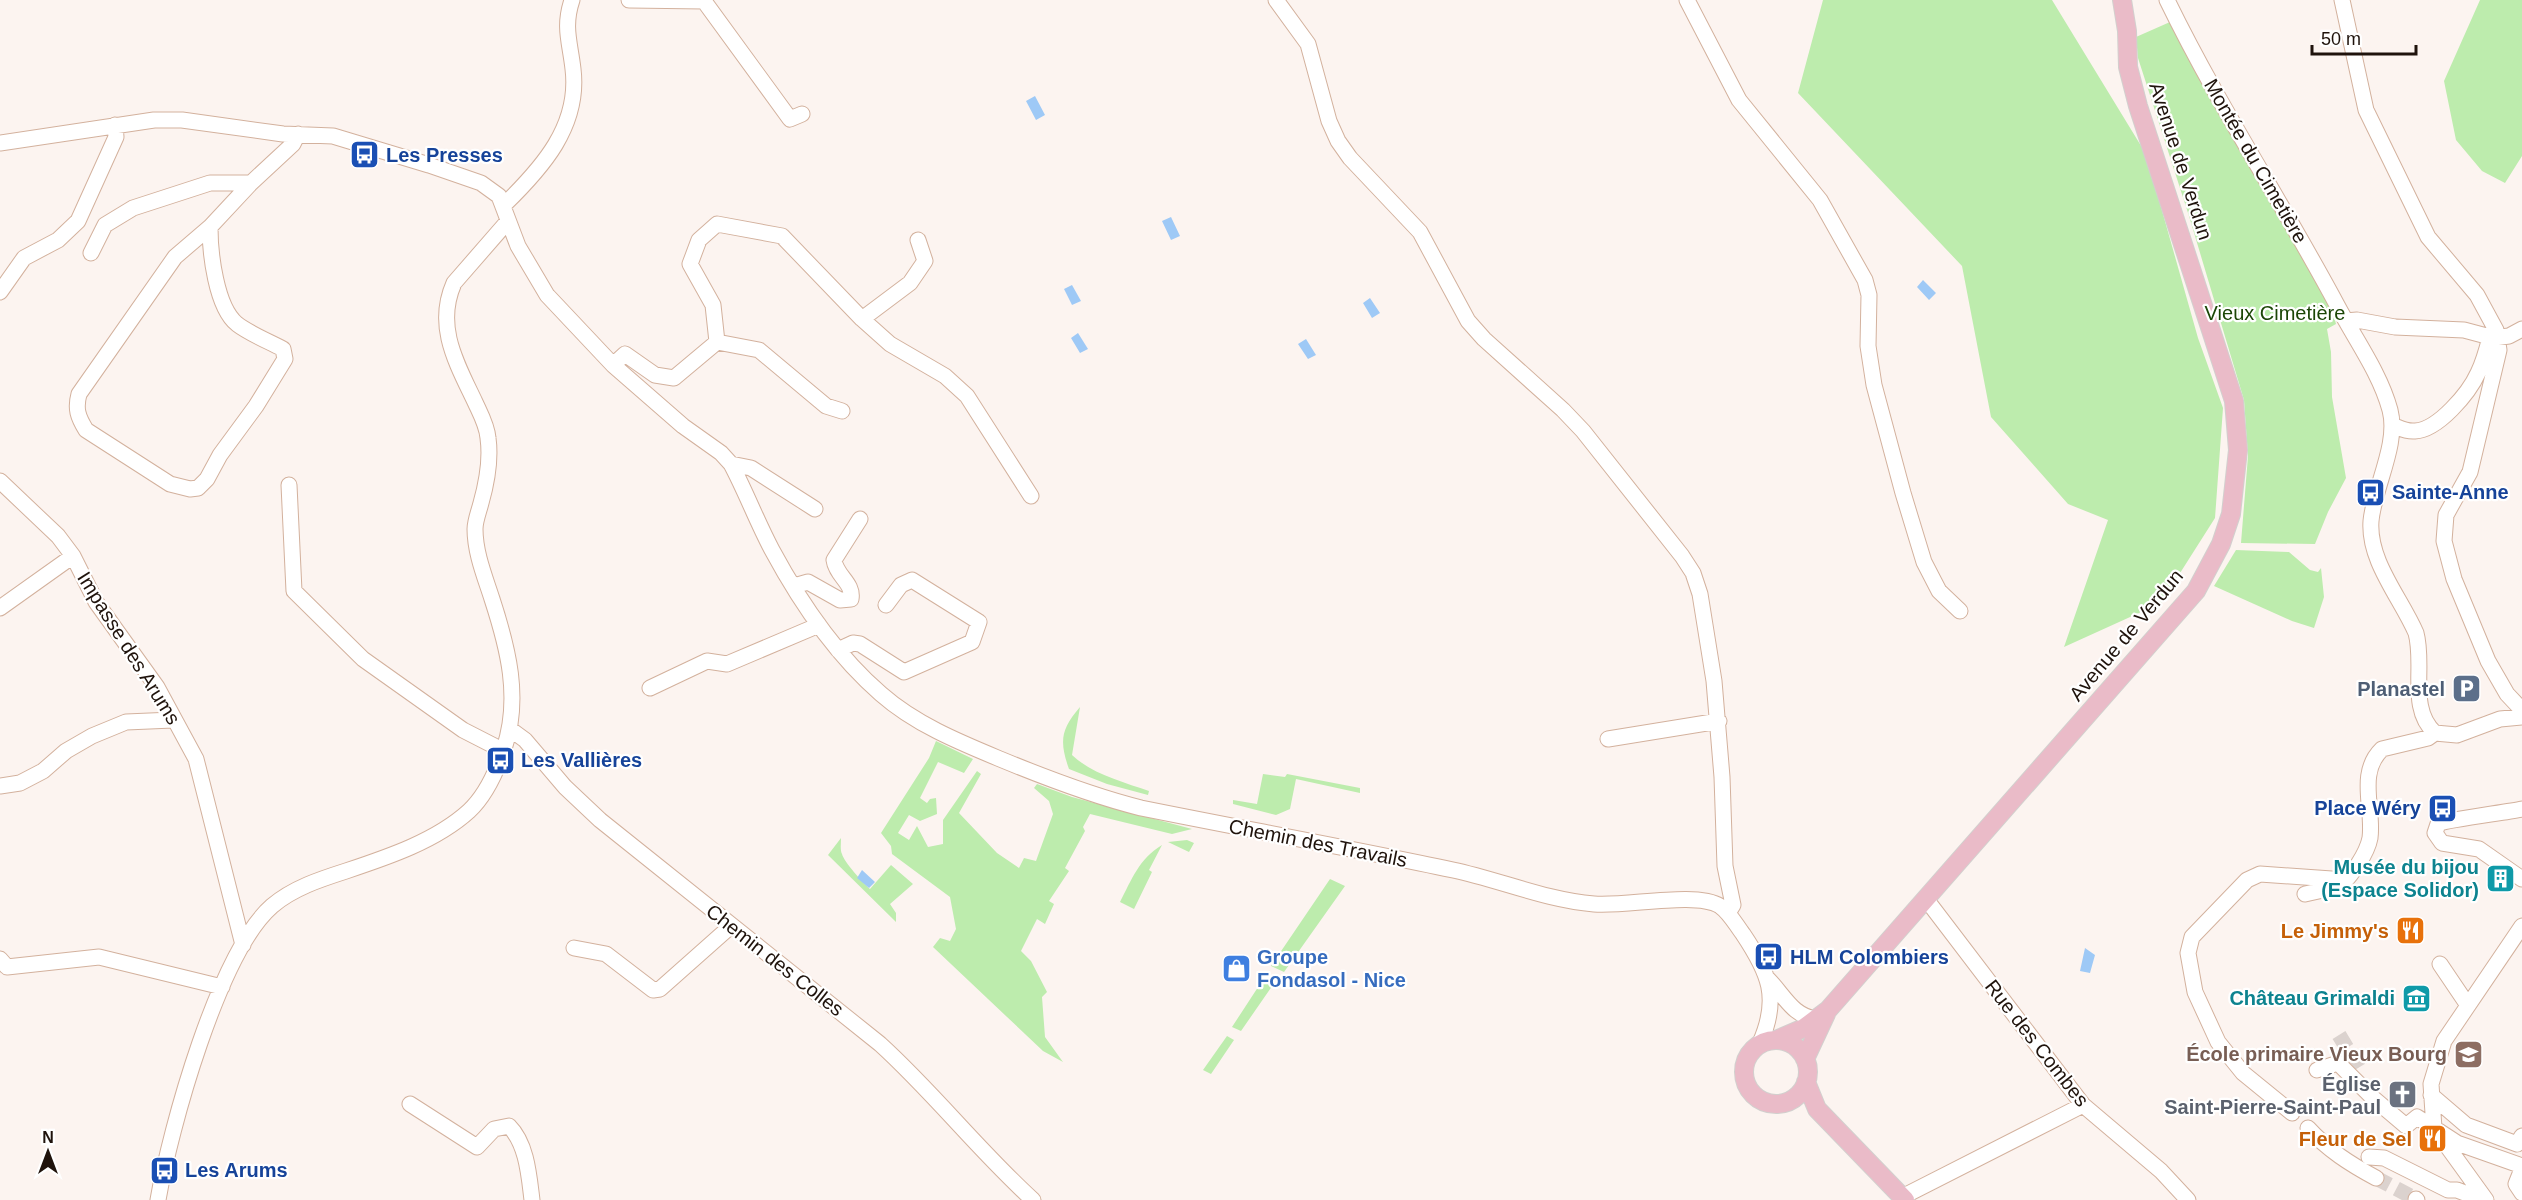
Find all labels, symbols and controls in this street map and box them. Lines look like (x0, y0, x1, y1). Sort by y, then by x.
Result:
scale bar (2312, 18, 2416, 56)
text: 50 m (2321, 29, 2361, 49)
street label: Montée du Cimetière (2200, 75, 2312, 247)
street label: Avenue de Verdun (2145, 80, 2217, 242)
bus stop icon: Les Presses (349, 139, 381, 171)
place label: Les Presses (386, 144, 503, 166)
park label: Vieux Cimetière (2205, 302, 2345, 324)
bus stop icon: Sainte-Anne (2355, 476, 2387, 508)
place label: Sainte-Anne (2392, 481, 2509, 503)
street label: Avenue de Verdun (2065, 565, 2187, 705)
street label: Impasse des Arums (73, 568, 185, 728)
parking icon: Planastel (2450, 673, 2482, 705)
place label: Planastel (2357, 678, 2445, 700)
bus stop icon: Les Vallières (484, 744, 516, 776)
place label: Les Vallières (521, 749, 642, 771)
bus stop icon: Place Wéry (2426, 792, 2458, 824)
place label: Place Wéry (2314, 797, 2422, 819)
street label: Chemin des Travails (1227, 815, 1409, 871)
place label: Musée du bijou (Espace Solidor) (2321, 856, 2479, 901)
building icon: Musée du bijou (Espace Solidor) (2484, 862, 2516, 894)
street label: Chemin des Colles (702, 900, 848, 1020)
restaurant icon: Le Jimmy's (2394, 915, 2426, 947)
place label: Le Jimmy's (2281, 920, 2389, 942)
bus stop icon: HLM Colombiers (1753, 941, 1785, 973)
place label: Groupe Fondasol - Nice (1257, 946, 1406, 991)
place label: HLM Colombiers (1790, 946, 1949, 968)
shop icon: Groupe Fondasol - Nice (1220, 952, 1252, 984)
street label: Rue des Combes (1981, 975, 2093, 1111)
museum icon: Château Grimaldi (2400, 982, 2432, 1014)
place label: Château Grimaldi (2229, 987, 2395, 1009)
school or university icon: École primaire Vieux Bourg (2452, 1038, 2484, 1070)
place label: École primaire Vieux Bourg (2186, 1043, 2447, 1065)
place label: Église Saint-Pierre-Saint-Paul (2164, 1073, 2381, 1118)
church icon: Église Saint-Pierre-Saint-Paul (2386, 1079, 2418, 1111)
north arrow (18, 1122, 78, 1182)
restaurant icon: Fleur de Sel (2417, 1123, 2449, 1155)
place label: Fleur de Sel (2299, 1128, 2412, 1150)
text: N (42, 1129, 54, 1146)
bus stop icon: Les Arums (148, 1154, 180, 1186)
place label: Les Arums (185, 1159, 288, 1181)

